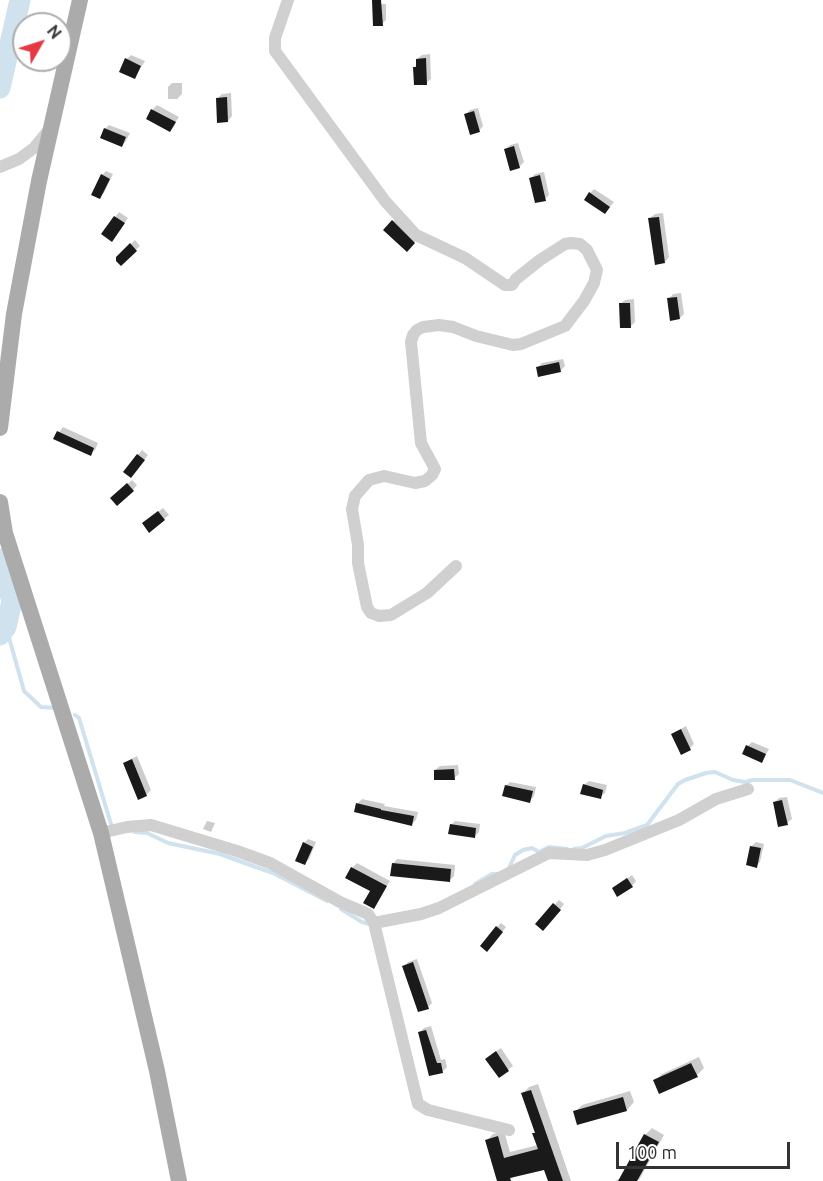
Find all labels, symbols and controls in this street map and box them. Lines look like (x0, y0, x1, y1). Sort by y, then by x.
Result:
north arrow (12, 12, 72, 72)
text: N (44, 22, 65, 42)
scale bar (619, 1130, 793, 1168)
text: 100 m (627, 1142, 677, 1162)

